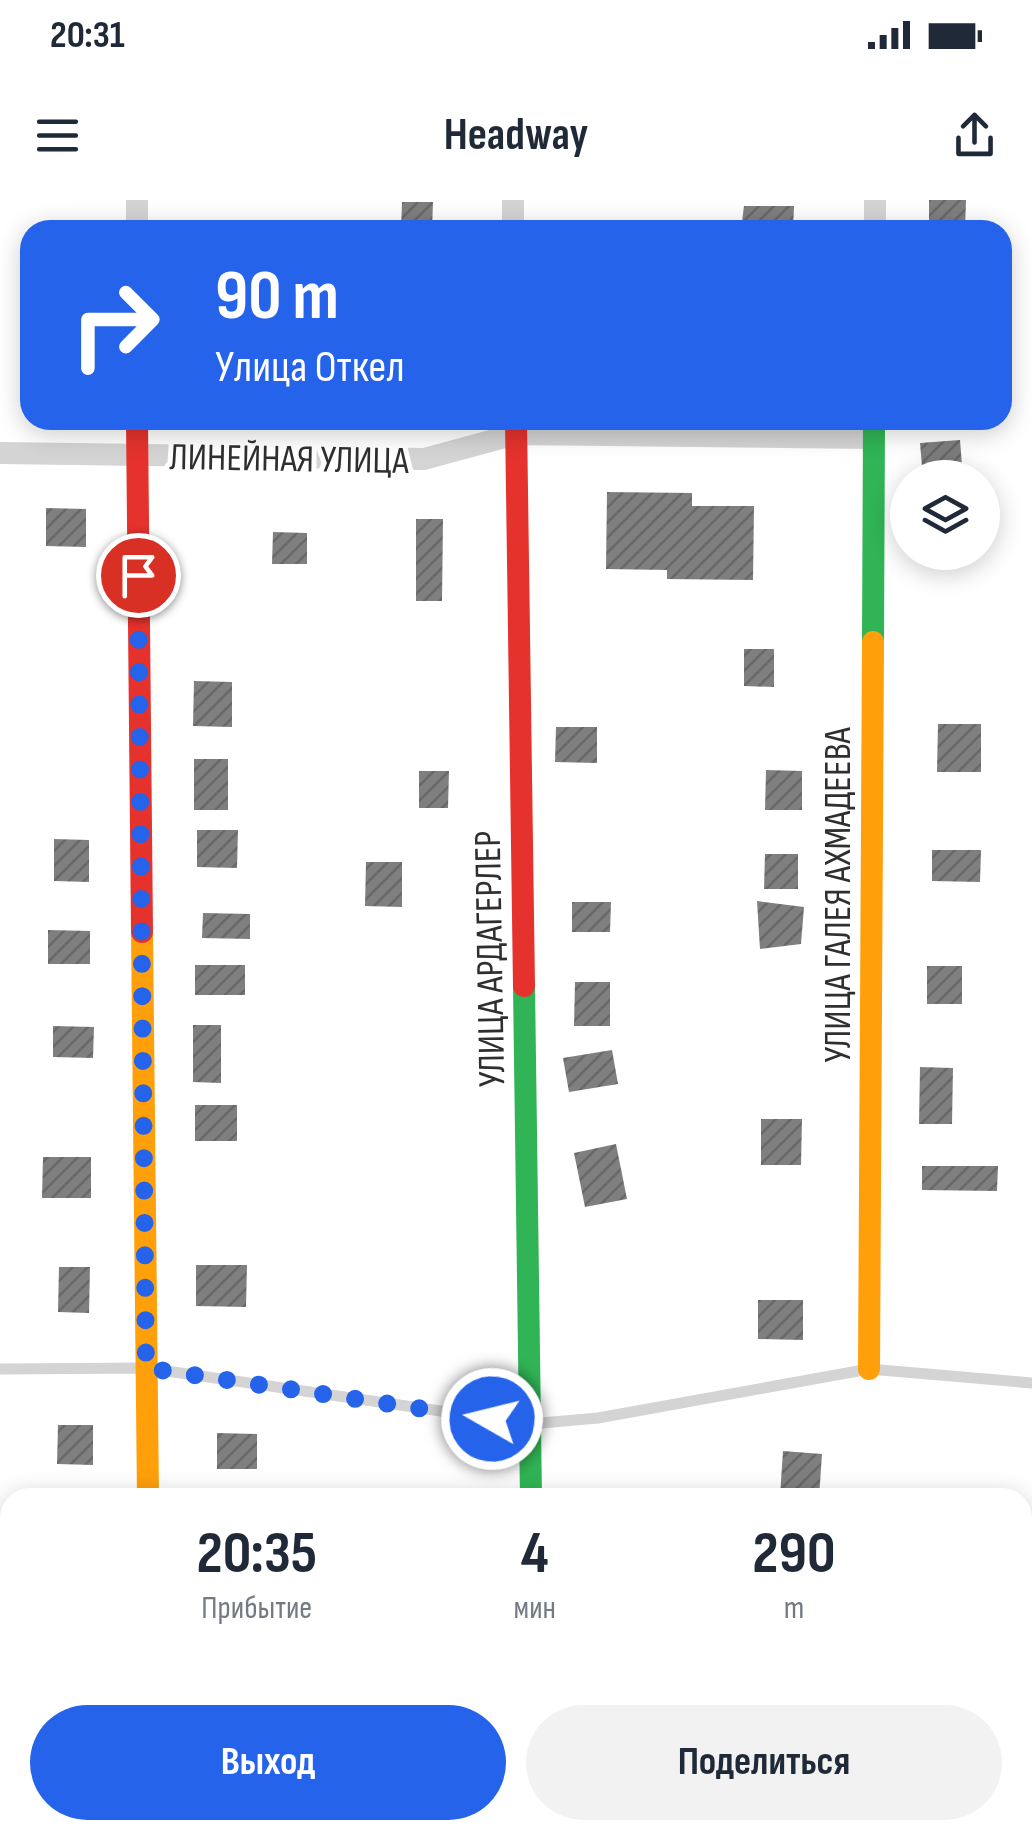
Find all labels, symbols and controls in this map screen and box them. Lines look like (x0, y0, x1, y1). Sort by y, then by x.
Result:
text: 20:31 (50, 13, 125, 58)
icon: menu (30, 108, 85, 163)
text: Headway (444, 108, 588, 163)
icon: share (947, 108, 1002, 163)
text: 90 m (215, 255, 339, 339)
icon: right (50, 260, 180, 390)
text: Улица Откел (215, 340, 405, 395)
street label: ЛИНЕЙНАЯ УЛИЦА (169, 435, 410, 484)
map controls (890, 460, 1000, 570)
button: layers (890, 460, 1000, 570)
pin (96, 533, 181, 618)
icon: arrive (111, 548, 166, 603)
street label: УЛИЦА ГАЛЕЯ АХМАДЕЕВА (816, 726, 861, 1063)
street label: УЛИЦА АРДАГЕРЛЕР (466, 830, 515, 1088)
position arrow (440, 1367, 544, 1471)
text: 20:35 (196, 1518, 317, 1590)
text: 4 (521, 1518, 549, 1590)
text: 290 (752, 1518, 836, 1590)
text: Прибытие (201, 1589, 312, 1628)
text: мин (514, 1589, 556, 1628)
text: m (784, 1589, 804, 1628)
button: Выход (30, 1705, 506, 1820)
button: Поделиться (526, 1705, 1002, 1820)

